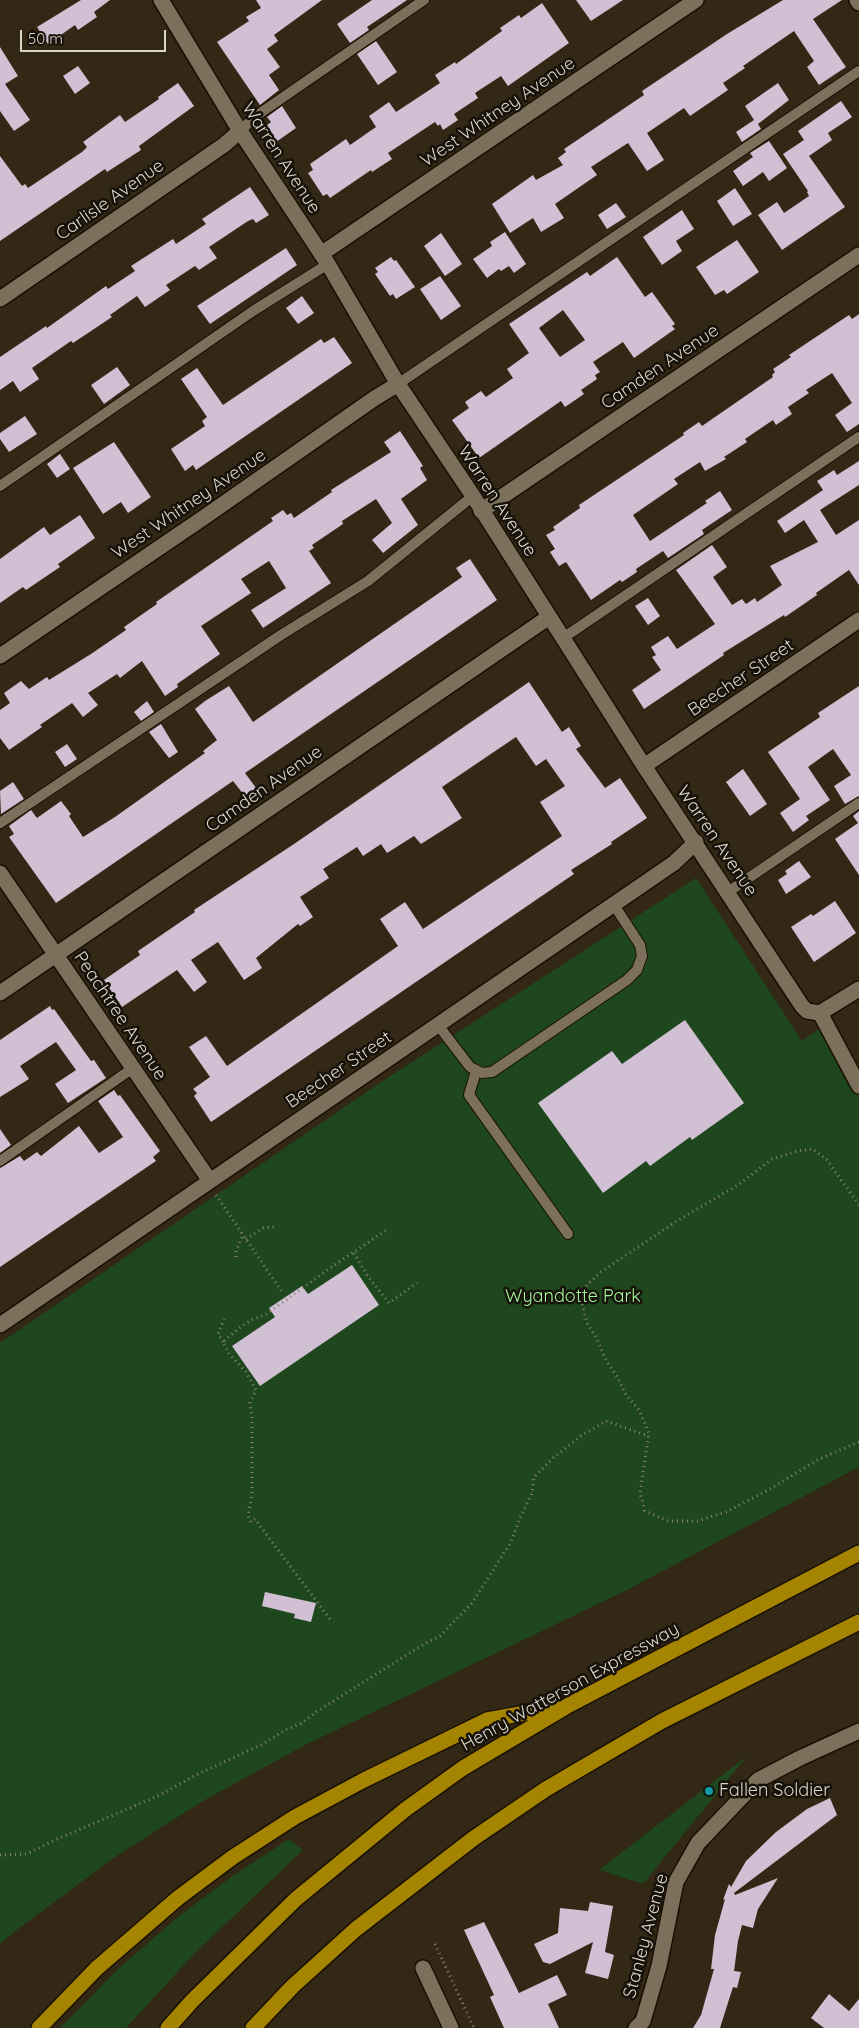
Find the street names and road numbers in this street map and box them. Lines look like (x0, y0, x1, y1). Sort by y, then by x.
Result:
street label: West Whitney Avenue (417, 52, 579, 172)
street label: Warren Avenue (237, 98, 325, 218)
street label: Carlisle Avenue (52, 155, 168, 245)
street label: Camden Avenue (597, 320, 723, 414)
street label: Warren Avenue (453, 441, 541, 561)
street label: West Whitney Avenue (108, 444, 270, 564)
street label: Beecher Street (684, 635, 798, 721)
street label: Camden Avenue (202, 741, 326, 837)
street label: Warren Avenue (672, 782, 762, 900)
street label: Peachtree Avenue (69, 947, 171, 1085)
street label: Beecher Street (282, 1027, 396, 1113)
street label: Henry Watterson Expressway (457, 1618, 683, 1756)
street label: Stanley Avenue (619, 1871, 673, 2001)

